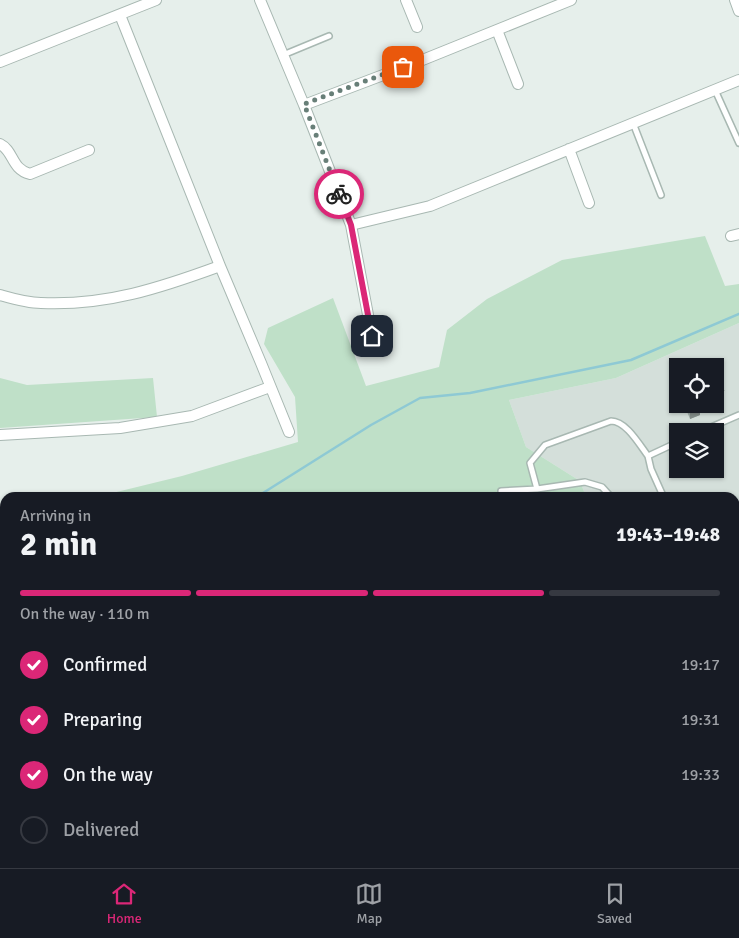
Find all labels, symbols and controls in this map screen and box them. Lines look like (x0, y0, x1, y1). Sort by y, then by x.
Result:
pin (382, 46, 424, 88)
icon: bag (389, 53, 417, 81)
courier (314, 169, 364, 219)
icon: bike (325, 180, 353, 208)
pin (351, 315, 393, 357)
icon: home (358, 322, 386, 350)
map controls (669, 358, 724, 478)
button: locate (669, 358, 724, 413)
button: layers (669, 423, 724, 478)
text: Arriving in (20, 506, 91, 526)
text: 19:43–19:48 (616, 523, 720, 547)
text: 2 min (20, 525, 97, 564)
text: On the way · 110 m (20, 604, 150, 624)
icon: check (20, 651, 48, 679)
text: Confirmed (63, 653, 147, 677)
text: 19:17 (681, 655, 720, 675)
icon: check (20, 706, 48, 734)
text: Preparing (63, 708, 142, 732)
text: 19:31 (681, 710, 720, 730)
icon: check (20, 761, 48, 789)
text: On the way (63, 763, 153, 787)
text: 19:33 (681, 765, 720, 785)
text: Delivered (63, 818, 139, 842)
tab: Home (107, 880, 142, 927)
tab: Map (355, 880, 383, 927)
tab: Saved (597, 880, 632, 927)

